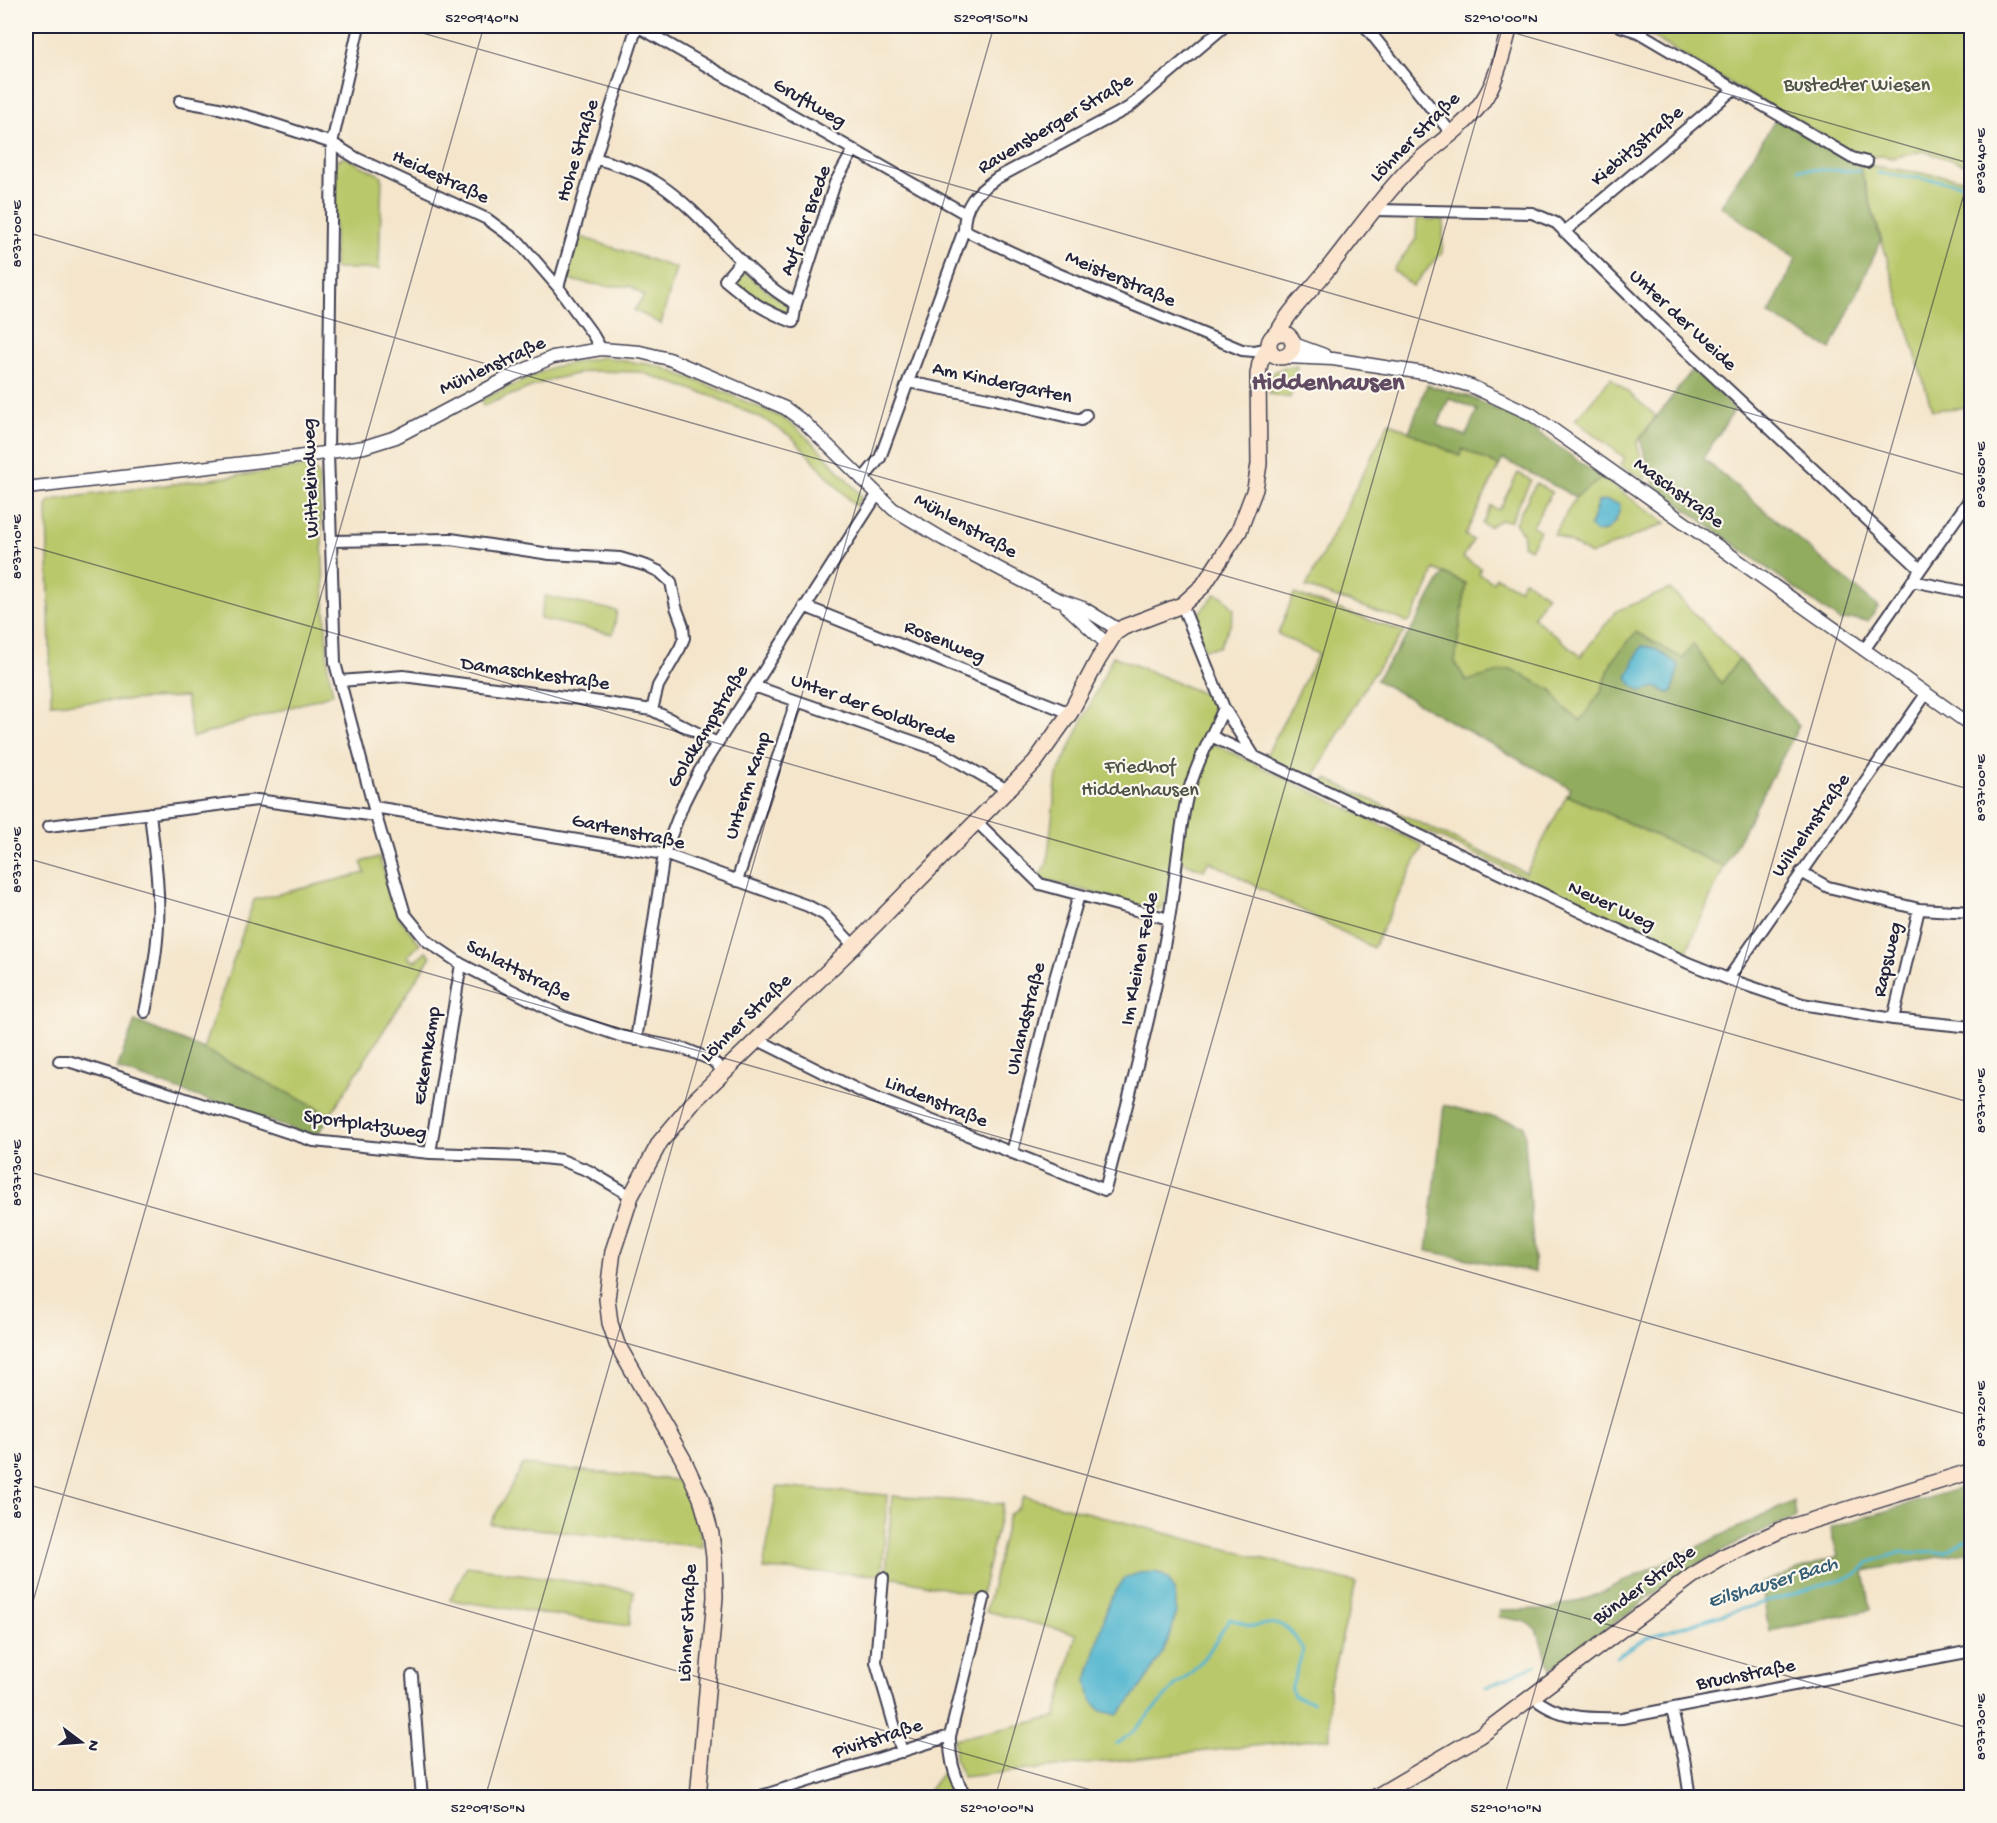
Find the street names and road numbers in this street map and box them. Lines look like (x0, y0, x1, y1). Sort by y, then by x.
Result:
street label: Ravensberger Straße (974, 69, 1138, 180)
street label: Gruftweg (768, 74, 850, 134)
street label: Löhner Straße (1366, 88, 1466, 188)
street label: Hohe Straße (553, 96, 606, 205)
street label: Kiebitzstraße (1587, 101, 1689, 192)
street label: Heidestraße (388, 146, 493, 211)
street label: Auf der Brede (776, 162, 838, 279)
street label: Meisterstraße (1061, 246, 1179, 314)
street label: Unter der Weide (1623, 265, 1741, 377)
street label: Mühlenstraße (436, 332, 550, 402)
street label: Am Kindergarten (930, 358, 1074, 410)
street label: Wittekindweg (298, 418, 326, 538)
street label: Maschstraße (1628, 454, 1728, 535)
street label: Mühlenstraße (909, 489, 1021, 565)
street label: Rosenweg (900, 616, 988, 670)
street label: Damaschkestraße (457, 653, 611, 697)
street label: Goldkampstraße (663, 661, 755, 793)
street label: Unter der Goldbrede (787, 669, 959, 751)
street label: Unterm Kamp (721, 729, 777, 843)
street label: Wilhelmstraße (1768, 769, 1857, 882)
street label: Gartenstraße (569, 810, 687, 856)
street label: Neuer Weg (1564, 877, 1658, 937)
street label: Im Kleinen Felde (1117, 890, 1165, 1027)
street label: Rapsweg (1869, 920, 1909, 1000)
street label: Schlattstraße (462, 936, 575, 1009)
street label: Uhlandstraße (1002, 960, 1052, 1078)
street label: Löhner Straße (696, 969, 798, 1068)
street label: Eckernkamp (409, 1005, 447, 1107)
street label: Lindenstraße (881, 1072, 991, 1134)
street label: Sportplatzweg (302, 1106, 428, 1146)
street label: Bünder Straße (1588, 1541, 1701, 1631)
street label: Löhner Straße (674, 1563, 704, 1683)
street label: Bruchstraße (1694, 1655, 1798, 1697)
street label: Pivitstraße (829, 1715, 926, 1766)

